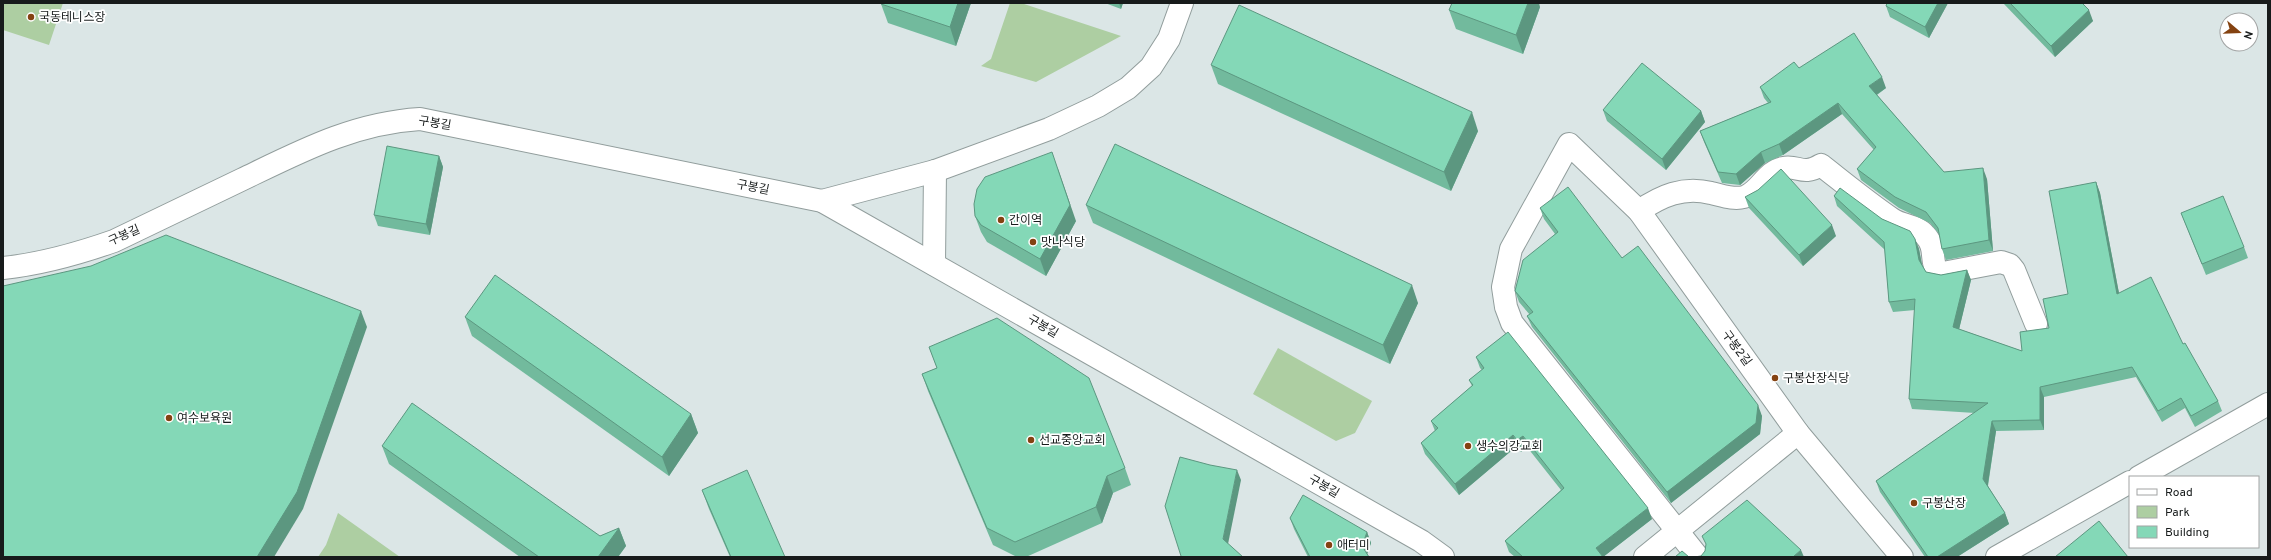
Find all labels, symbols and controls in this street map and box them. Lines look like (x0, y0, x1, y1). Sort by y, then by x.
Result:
place label: 국동테니스장 (39, 10, 105, 26)
marker: 국동테니스장 (26, 12, 36, 22)
north arrow (2219, 12, 2259, 52)
text: N (2240, 29, 2255, 41)
street label: 구봉길 (417, 113, 452, 134)
street label: 구봉길 (735, 177, 771, 199)
place label: 간이역 (1009, 213, 1042, 229)
marker: 간이역 (996, 215, 1006, 225)
street label: 구봉길 (106, 222, 143, 250)
place label: 맛나식당 (1041, 235, 1085, 251)
marker: 맛나식당 (1028, 237, 1038, 247)
street label: 구봉길 (1024, 312, 1061, 342)
street label: 구봉2길 (1718, 328, 1755, 370)
place label: 구봉산장식당 (1783, 371, 1849, 387)
marker: 구봉산장식당 (1770, 373, 1780, 383)
place label: 여수보육원 (177, 411, 232, 427)
marker: 여수보육원 (164, 413, 174, 423)
place label: 선교중앙교회 (1039, 433, 1105, 449)
marker: 선교중앙교회 (1026, 435, 1036, 445)
place label: 생수의강교회 (1476, 439, 1542, 455)
marker: 생수의강교회 (1463, 441, 1473, 451)
street label: 구봉길 (1305, 472, 1342, 502)
legend (2129, 476, 2259, 548)
text: Road (2165, 485, 2193, 501)
place label: 구봉산장 (1922, 496, 1966, 512)
marker: 구봉산장 (1909, 498, 1919, 508)
text: Park (2165, 505, 2190, 521)
text: Building (2165, 525, 2209, 541)
place label: 애터미 (1337, 538, 1370, 554)
marker: 애터미 (1324, 540, 1334, 550)

